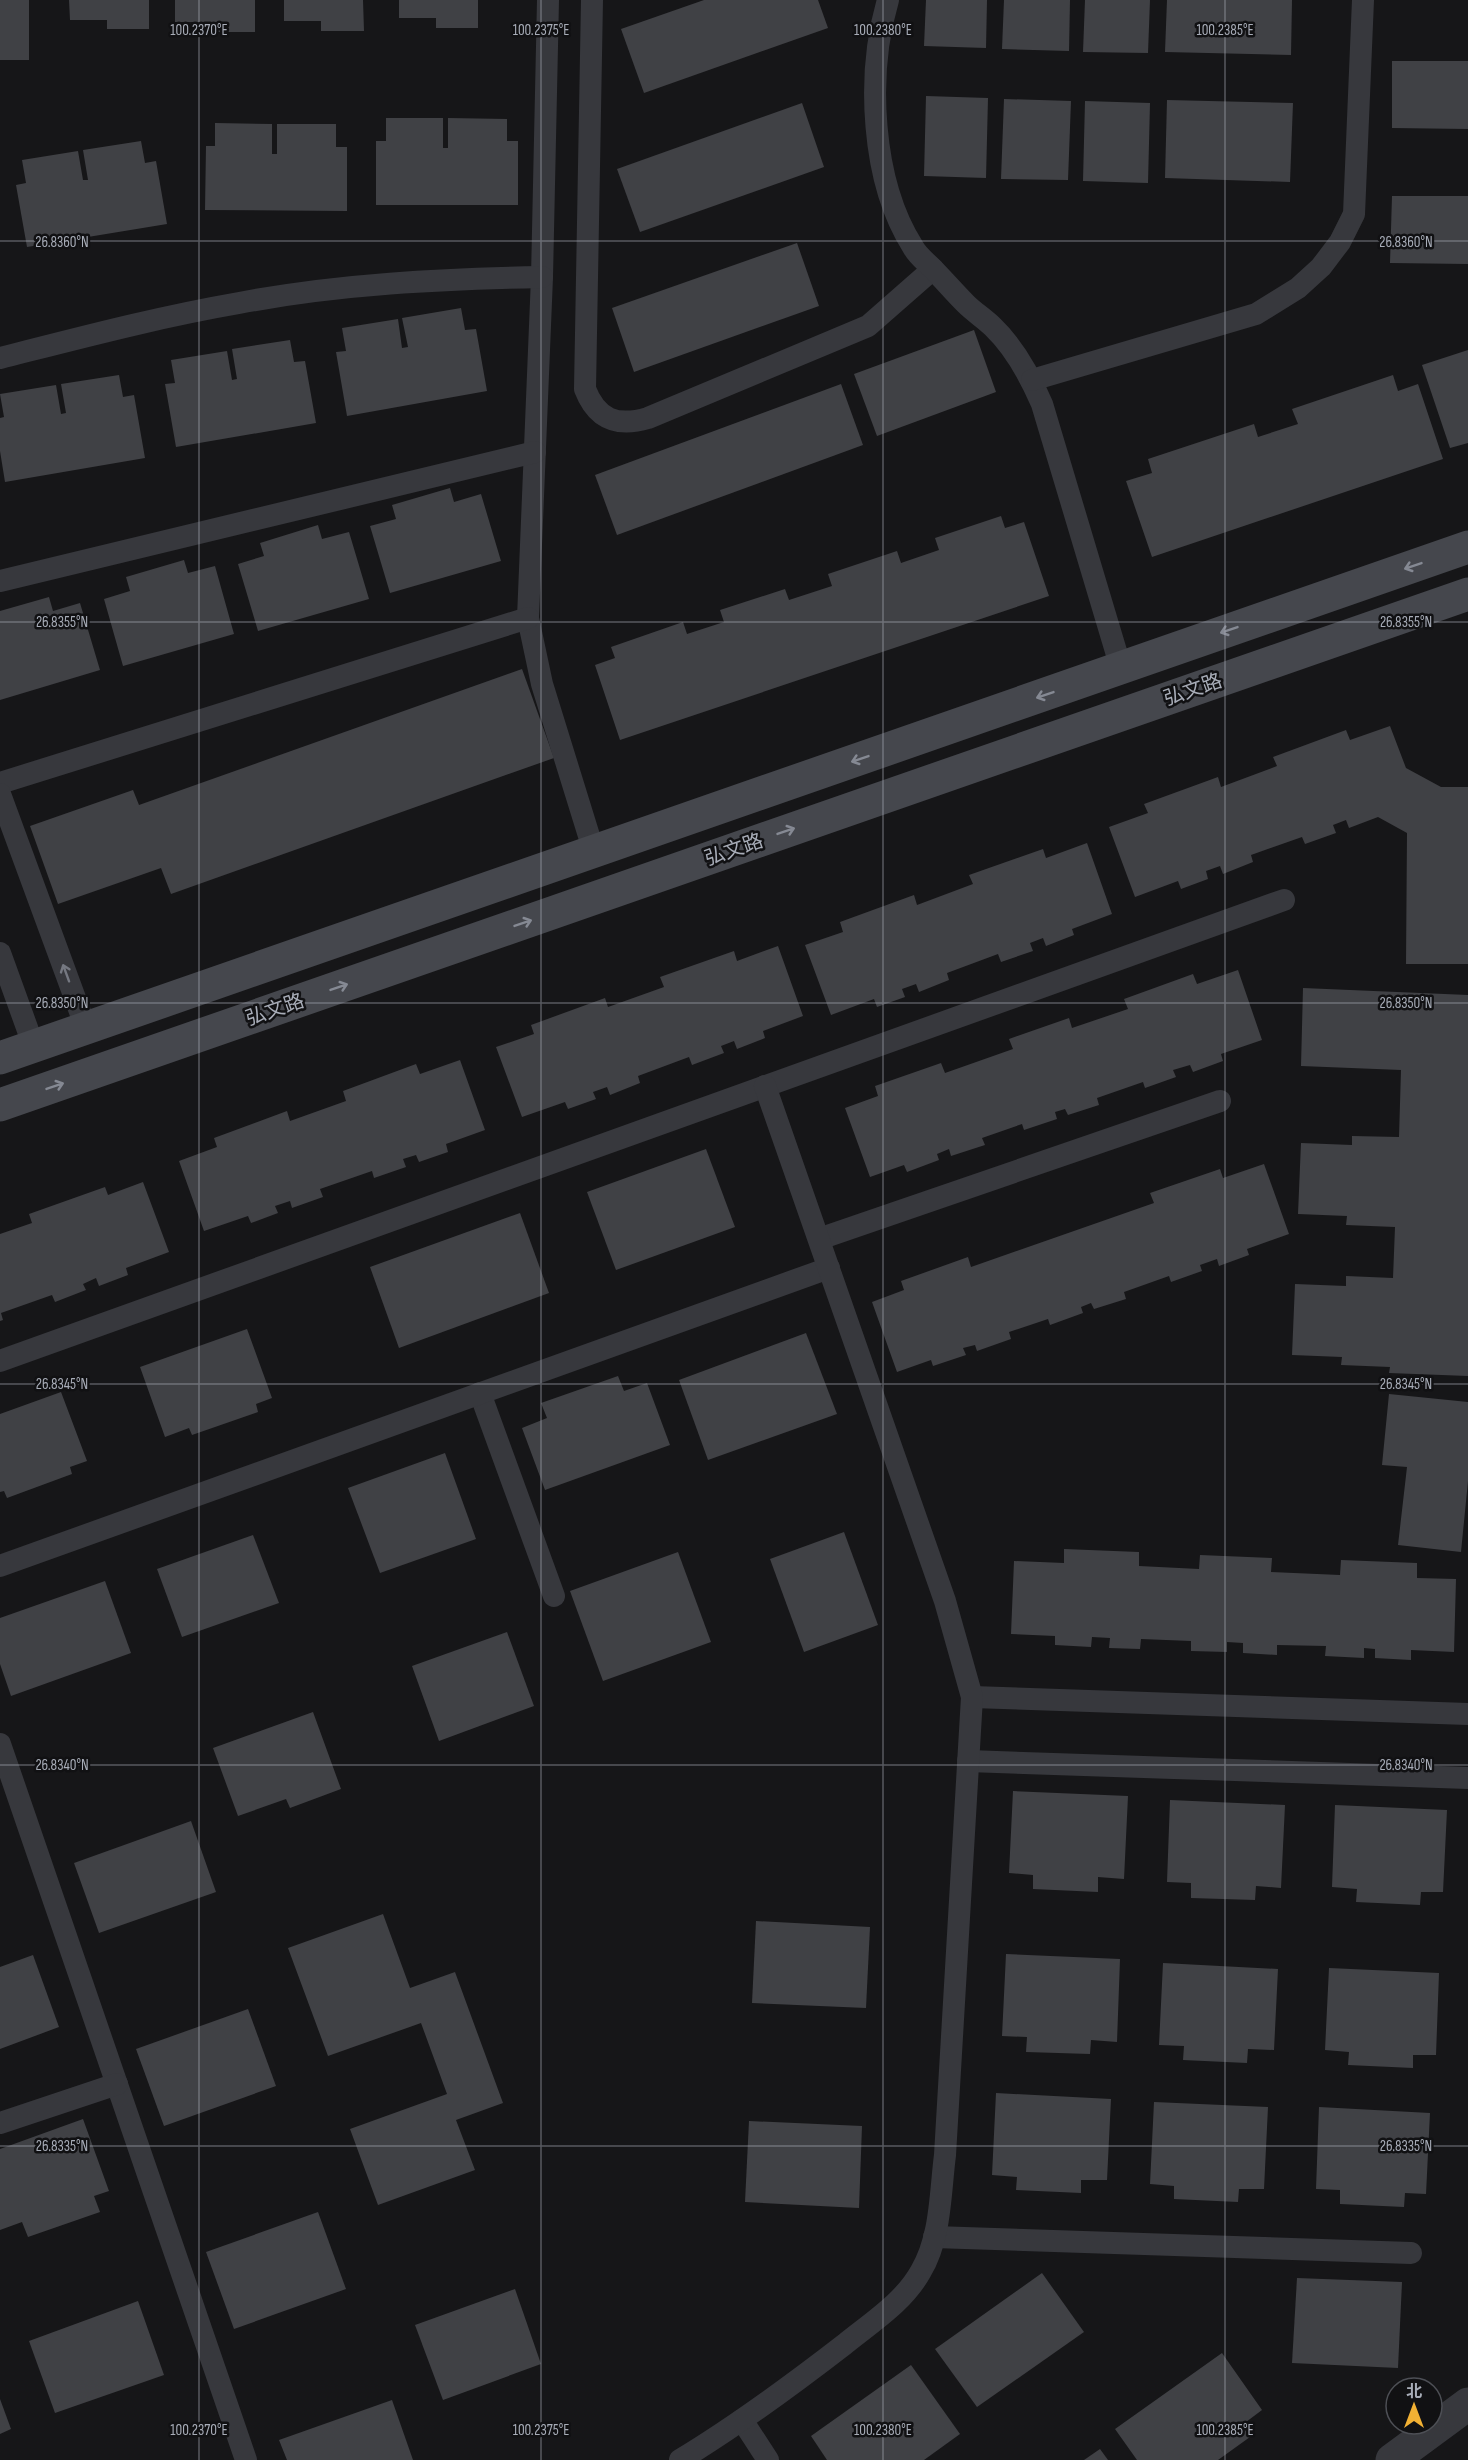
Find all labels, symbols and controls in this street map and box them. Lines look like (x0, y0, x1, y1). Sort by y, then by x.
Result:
text: 100.2370°E (170, 21, 228, 40)
text: 100.2375°E (513, 21, 569, 40)
text: 100.2380°E (854, 21, 912, 40)
text: 100.2385°E (1196, 21, 1254, 40)
text: 26.8360°N (35, 233, 89, 252)
text: 26.8360°N (1379, 233, 1433, 252)
one-way arrow (1404, 561, 1423, 572)
text: 26.8355°N (36, 613, 88, 632)
text: 26.8355°N (1380, 613, 1432, 632)
one-way arrow (1220, 626, 1239, 637)
street label: 弘文路 (1161, 669, 1225, 711)
one-way arrow (1036, 690, 1054, 701)
one-way arrow (852, 754, 870, 765)
one-way arrow (776, 825, 795, 836)
street label: 弘文路 (702, 829, 766, 871)
one-way arrow (513, 917, 532, 928)
one-way arrow (59, 965, 70, 983)
one-way arrow (329, 981, 347, 992)
street label: 弘文路 (243, 989, 307, 1031)
text: 26.8350°N (36, 994, 88, 1013)
text: 26.8350°N (1380, 994, 1432, 1013)
one-way arrow (45, 1080, 64, 1091)
text: 26.8345°N (36, 1375, 88, 1394)
text: 26.8345°N (1380, 1375, 1432, 1394)
text: 26.8340°N (35, 1756, 89, 1775)
text: 26.8340°N (1379, 1756, 1433, 1775)
text: 26.8335°N (36, 2137, 88, 2156)
text: 26.8335°N (1380, 2137, 1432, 2156)
north arrow (1384, 2376, 1444, 2436)
text: 北 (1406, 2383, 1422, 2402)
text: 100.2370°E (170, 2421, 228, 2440)
text: 100.2375°E (513, 2421, 569, 2440)
text: 100.2380°E (854, 2421, 912, 2440)
text: 100.2385°E (1196, 2421, 1254, 2440)

